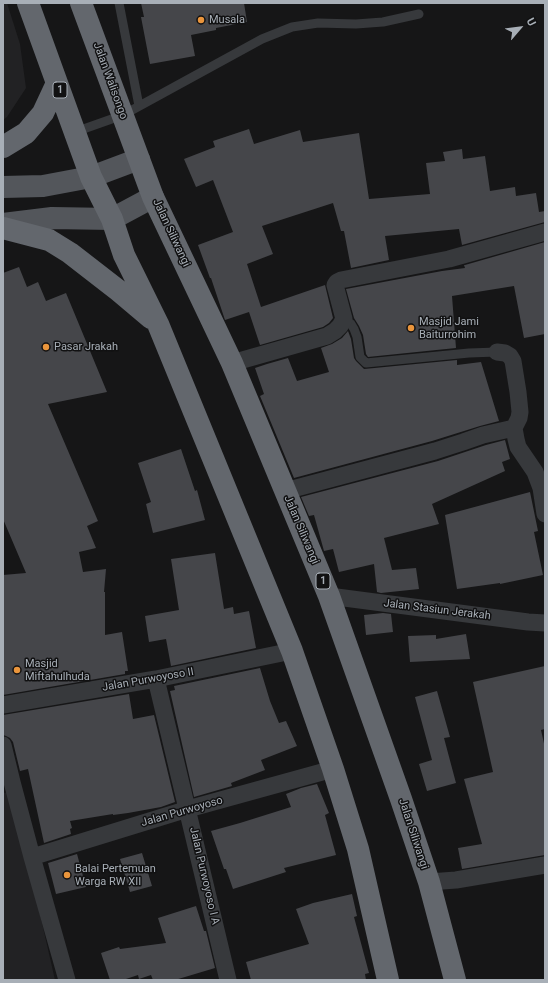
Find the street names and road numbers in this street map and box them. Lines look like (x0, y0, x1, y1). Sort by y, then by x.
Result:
street label: Jalan Walisongo (90, 41, 130, 121)
road number: 1 (53, 82, 67, 98)
street label: Jalan Siliwangi (150, 197, 192, 269)
street label: Jalan Siliwangi (281, 494, 321, 566)
road number: 1 (316, 573, 330, 589)
street label: Jalan Stasiun Jerakah (383, 597, 491, 623)
street label: Jalan Purwoyoso II (101, 665, 195, 695)
street label: Jalan Purwoyoso (140, 794, 224, 830)
street label: Jalan Siliwangi (395, 797, 431, 871)
street label: Jalan Purwoyoso I A (186, 826, 222, 926)

